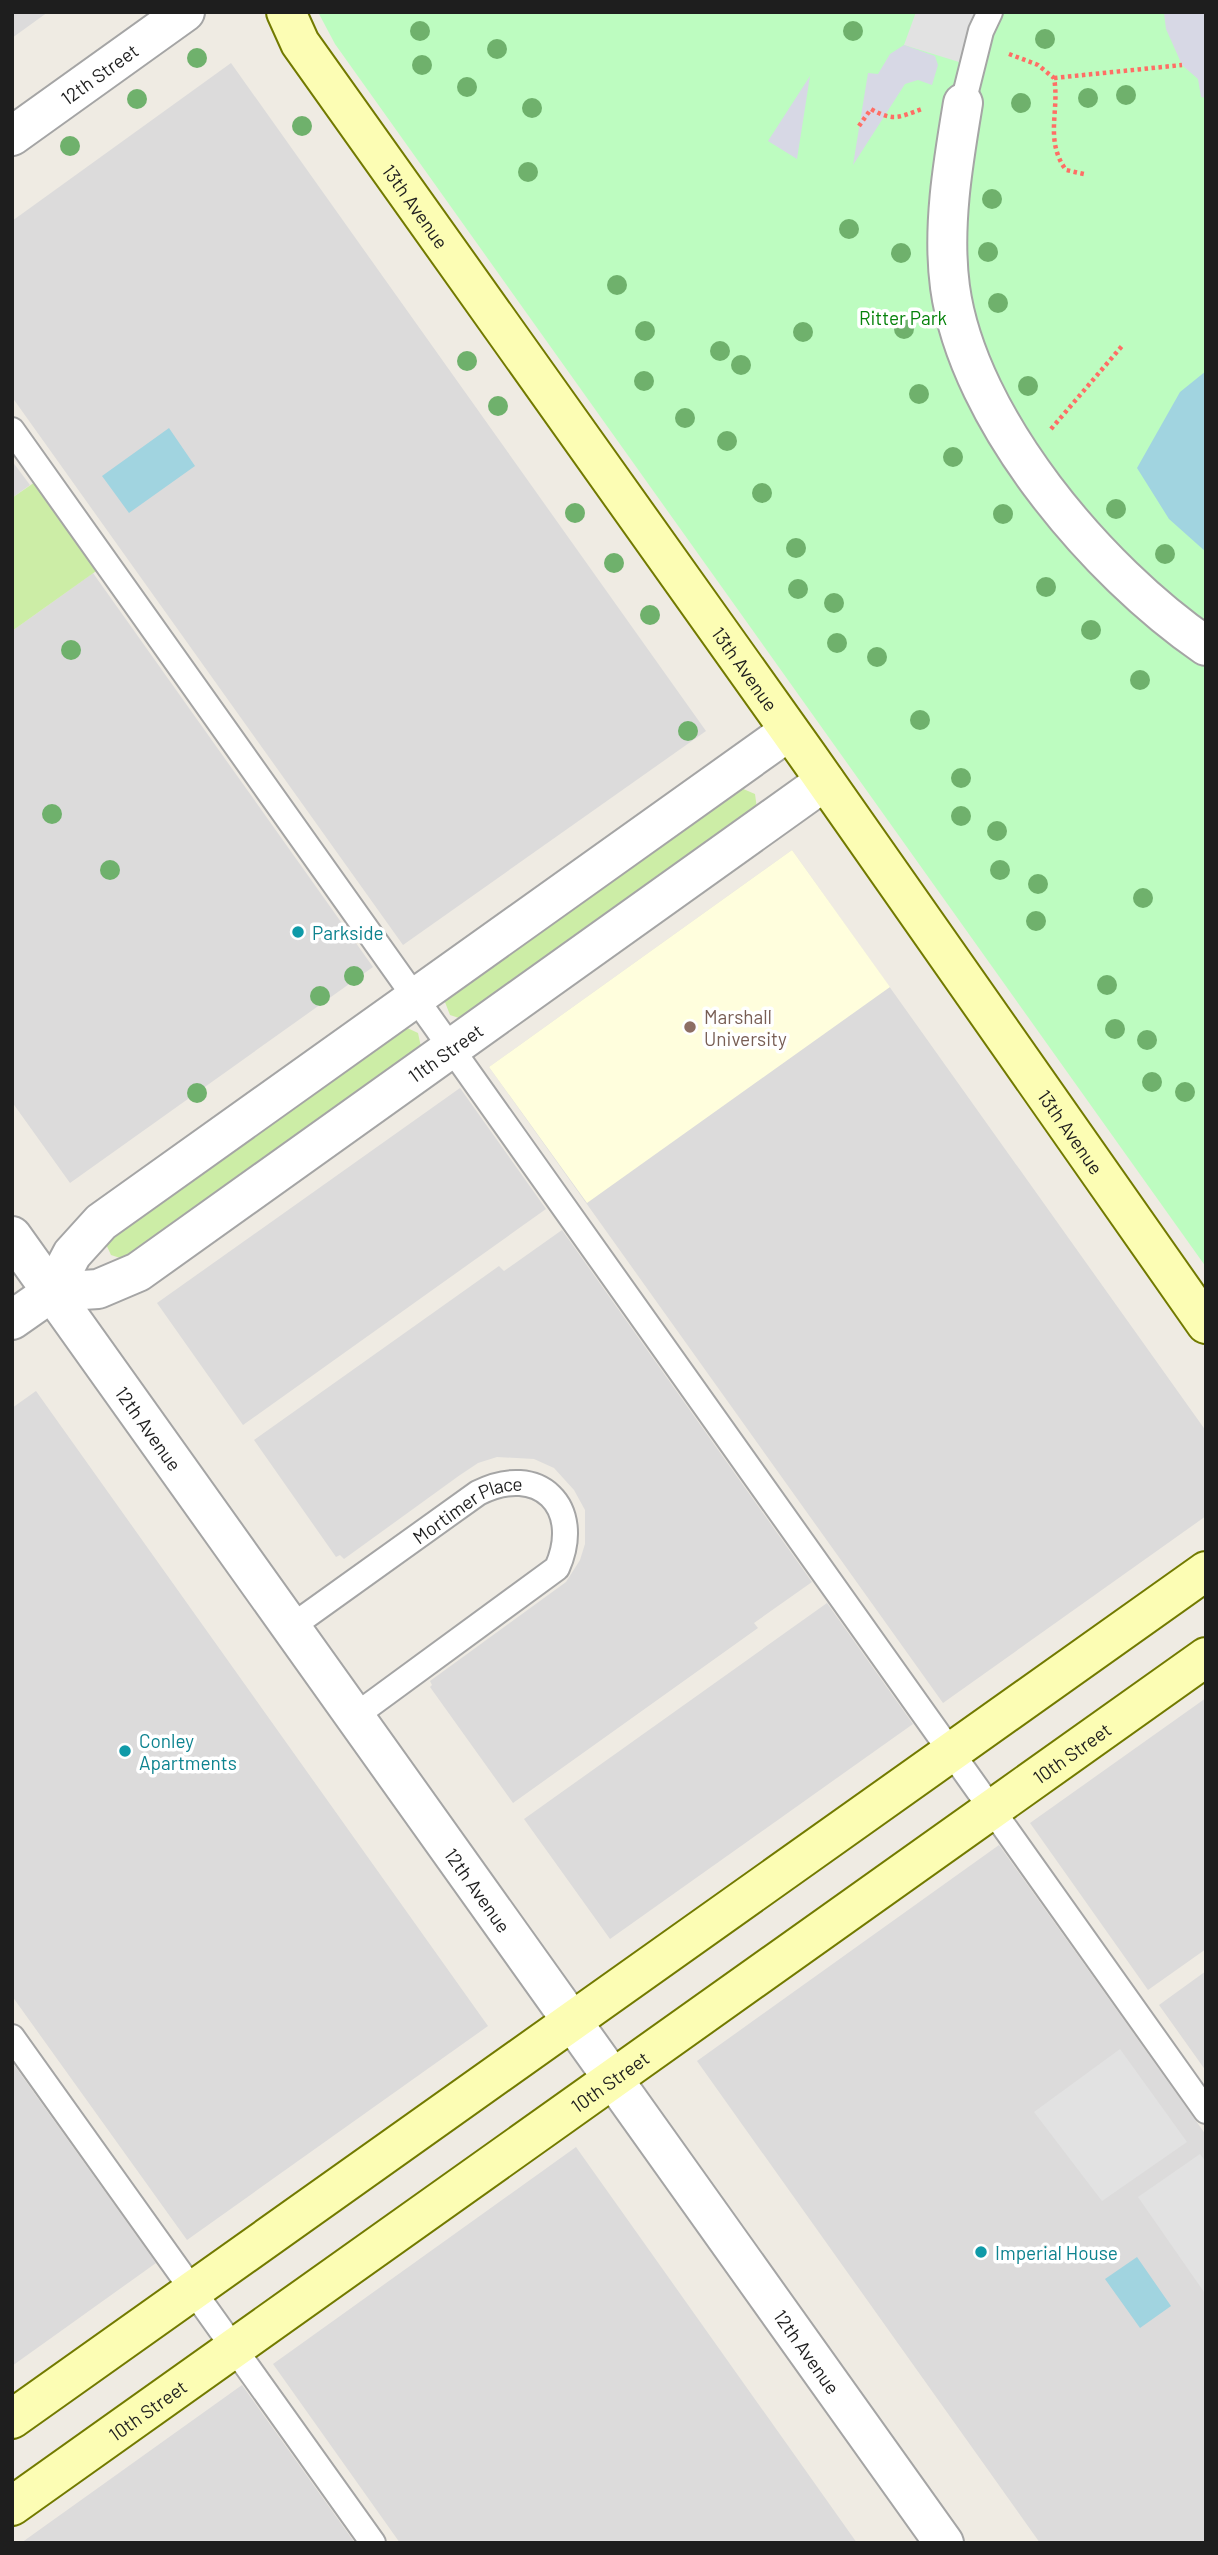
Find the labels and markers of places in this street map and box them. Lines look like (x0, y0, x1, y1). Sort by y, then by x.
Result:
place label: Parkside (312, 921, 384, 944)
marker: Parkside (290, 924, 306, 940)
place label: Marshall University (704, 1005, 787, 1050)
marker: Marshall University (682, 1019, 698, 1035)
place label: Conley Apartments (139, 1729, 237, 1774)
marker: Conley Apartments (117, 1743, 133, 1759)
place label: Imperial House (995, 2241, 1118, 2264)
marker: Imperial House (973, 2244, 989, 2260)

